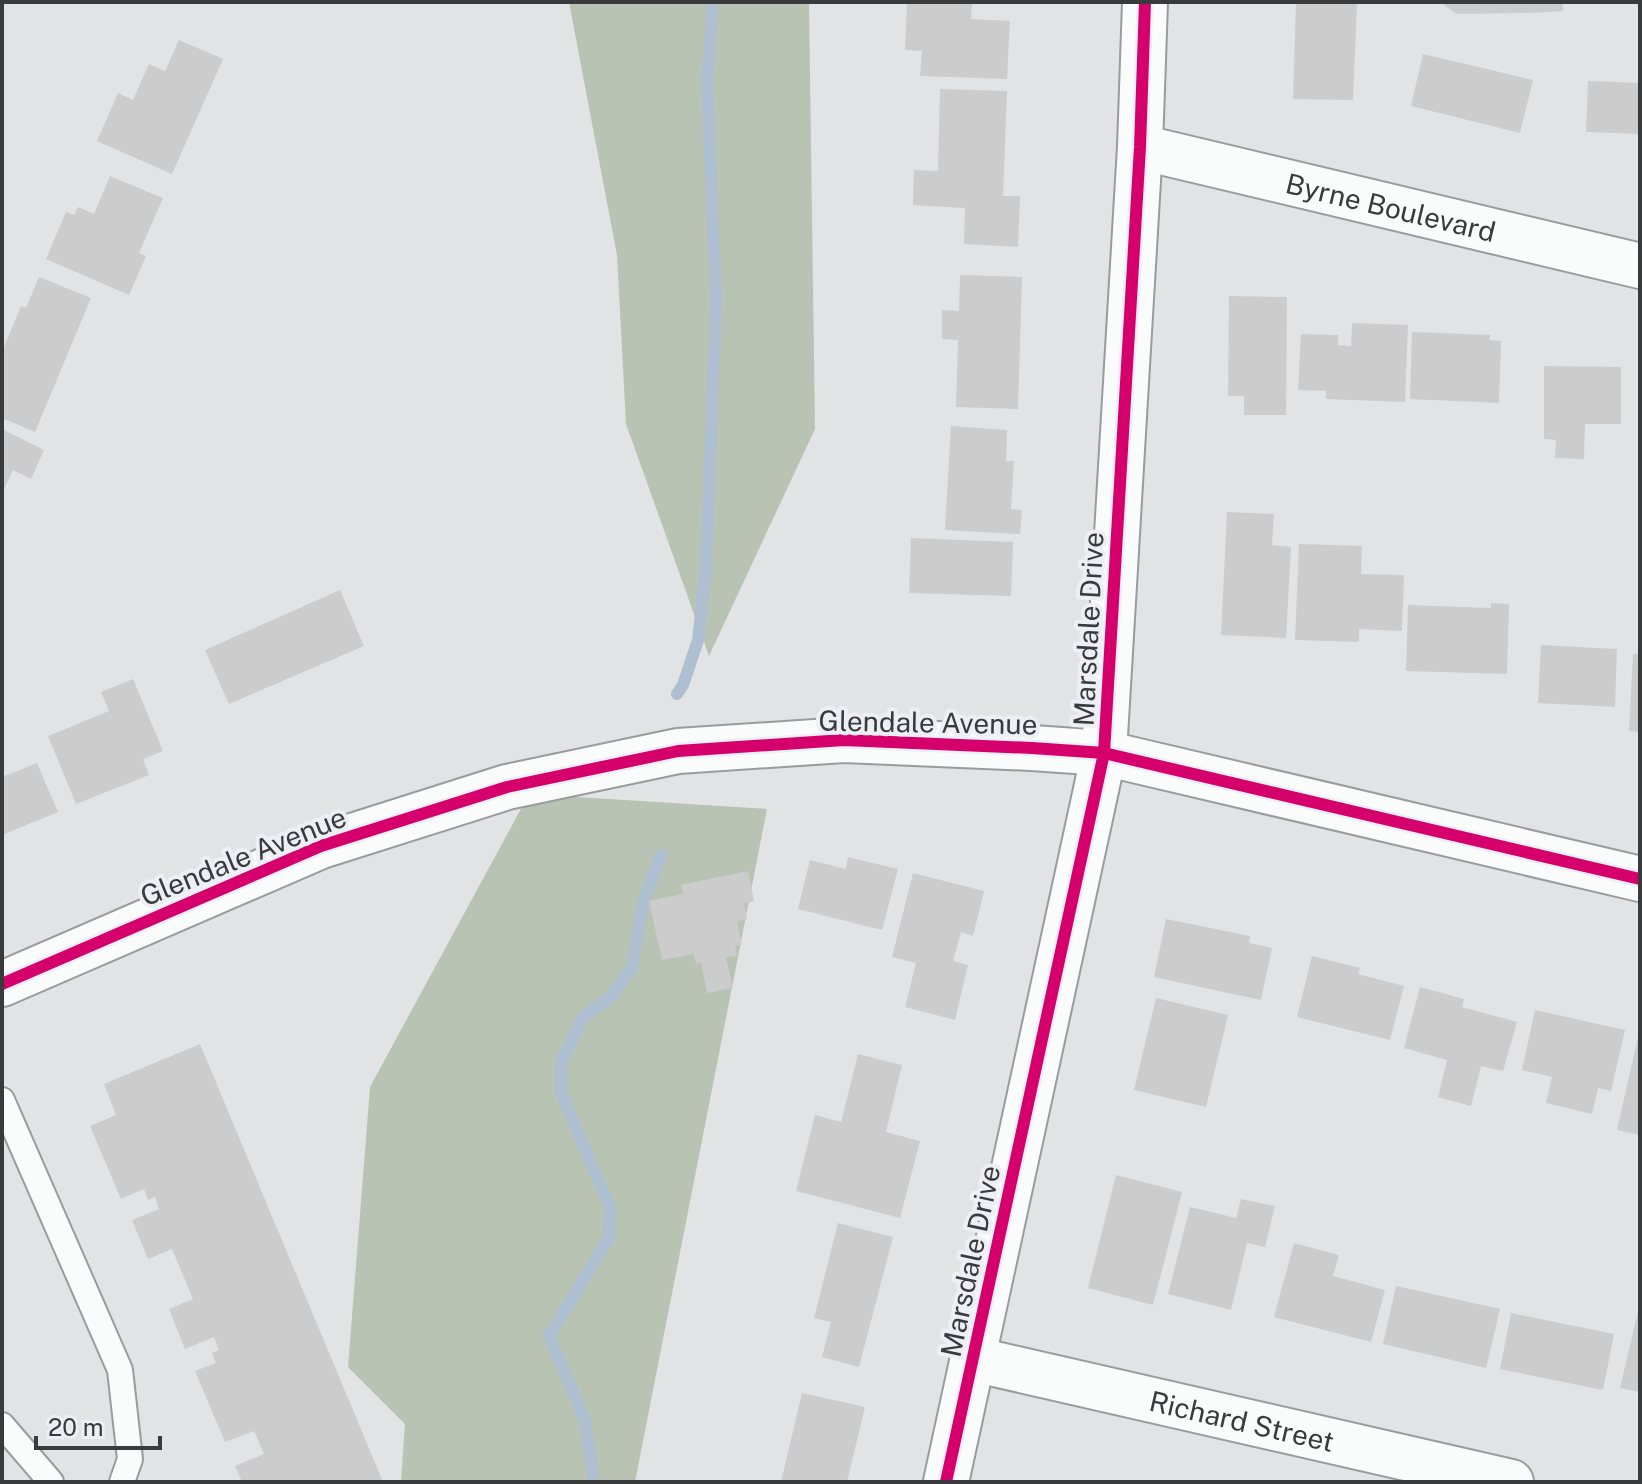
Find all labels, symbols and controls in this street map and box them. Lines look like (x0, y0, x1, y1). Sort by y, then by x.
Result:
street label: Byrne Boulevard (1283, 166, 1499, 248)
street label: Marsdale Drive (1066, 531, 1110, 727)
street label: Glendale Avenue (818, 704, 1038, 740)
street label: Glendale Avenue (135, 800, 351, 912)
street label: Marsdale Drive (934, 1162, 1006, 1360)
street label: Richard Street (1147, 1383, 1338, 1458)
scale bar (36, 1400, 160, 1450)
text: 20 m (48, 1413, 104, 1441)

